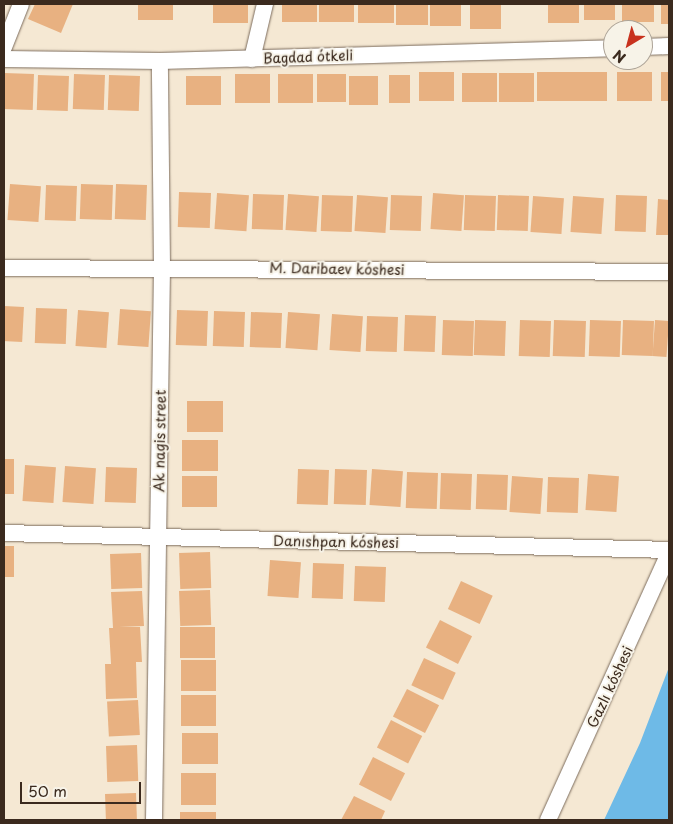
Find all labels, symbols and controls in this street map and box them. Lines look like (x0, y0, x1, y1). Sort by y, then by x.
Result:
north arrow (603, 20, 653, 70)
text: N (609, 45, 630, 68)
street label: Bagdad ótkeli (262, 47, 354, 67)
street label: M. Daribaev kóshesi (269, 259, 405, 279)
street label: Ak nagis street (151, 389, 169, 493)
street label: Danıshpan kóshesi (273, 533, 399, 551)
street label: Gazlı kóshesi (584, 643, 636, 731)
scale bar (22, 772, 144, 804)
text: 50 m (28, 779, 67, 802)

